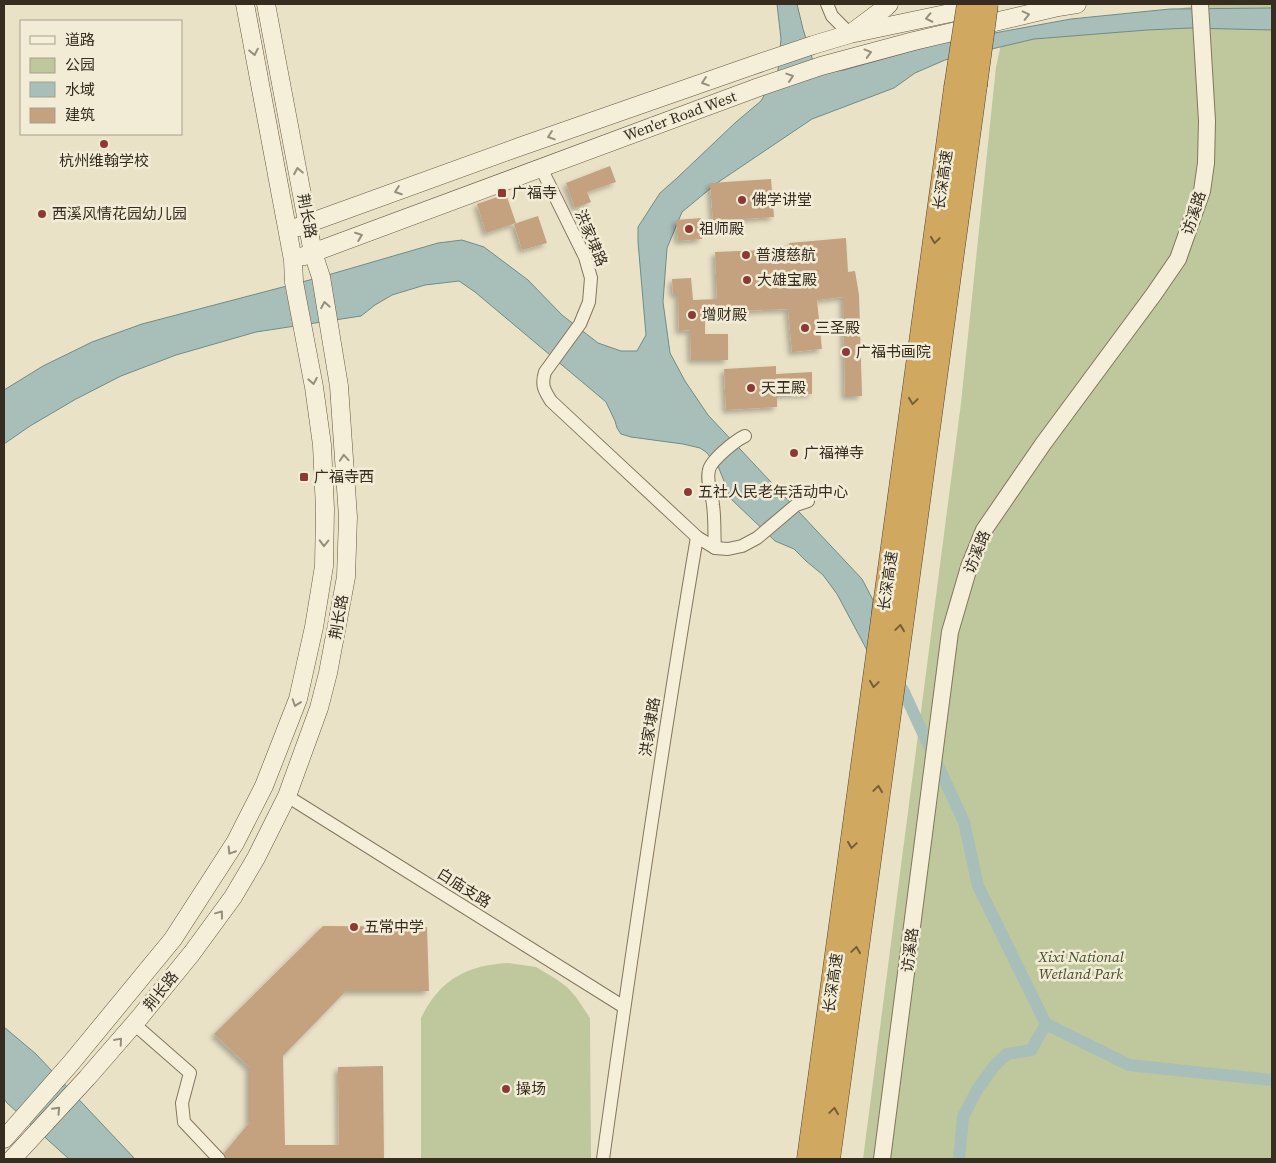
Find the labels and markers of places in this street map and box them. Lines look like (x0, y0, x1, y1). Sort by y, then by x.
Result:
marker: 杭州维翰学校 (98, 138, 110, 150)
place label: 杭州维翰学校 (59, 150, 149, 171)
place label: 广福寺 (512, 182, 557, 203)
marker: 广福寺 (496, 187, 508, 199)
place label: 佛学讲堂 (752, 189, 812, 210)
marker: 佛学讲堂 (736, 194, 748, 206)
place label: 西溪风情花园幼儿园 (52, 203, 187, 224)
marker: 西溪风情花园幼儿园 (36, 208, 48, 220)
place label: 祖师殿 (699, 218, 744, 239)
marker: 祖师殿 (683, 223, 695, 235)
place label: 普渡慈航 (756, 244, 816, 265)
marker: 普渡慈航 (740, 249, 752, 261)
place label: 大雄宝殿 (757, 269, 817, 290)
marker: 大雄宝殿 (741, 274, 753, 286)
place label: 增财殿 (702, 304, 747, 325)
marker: 增财殿 (686, 309, 698, 321)
place label: 三圣殿 (815, 317, 860, 338)
marker: 三圣殿 (799, 322, 811, 334)
place label: 广福书画院 (856, 341, 931, 362)
marker: 广福书画院 (840, 346, 852, 358)
place label: 天王殿 (761, 377, 806, 398)
marker: 天王殿 (745, 382, 757, 394)
place label: 广福禅寺 (804, 442, 864, 463)
marker: 广福禅寺 (788, 447, 800, 459)
place label: 广福寺西 (314, 466, 374, 487)
marker: 广福寺西 (298, 471, 310, 483)
place label: 五社人民老年活动中心 (698, 481, 848, 502)
marker: 五社人民老年活动中心 (682, 486, 694, 498)
place label: 五常中学 (364, 916, 424, 937)
marker: 五常中学 (348, 921, 360, 933)
place label: 操场 (516, 1078, 546, 1099)
marker: 操场 (500, 1083, 512, 1095)

